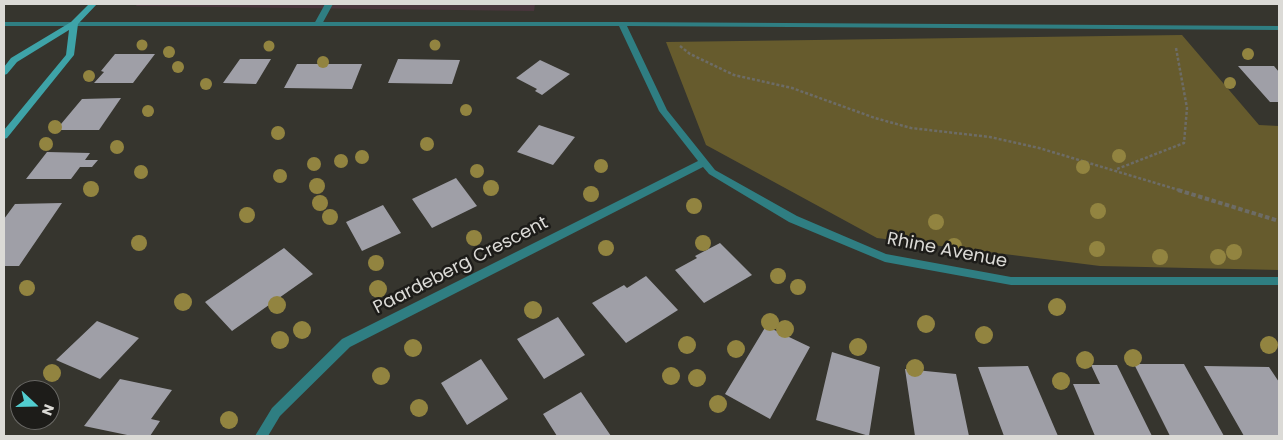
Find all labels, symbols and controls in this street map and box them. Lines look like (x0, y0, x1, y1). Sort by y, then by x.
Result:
street label: Paardeberg Crescent (370, 213, 552, 319)
street label: Rhine Avenue (885, 229, 1009, 273)
north arrow (10, 380, 60, 430)
text: N (37, 402, 59, 419)

